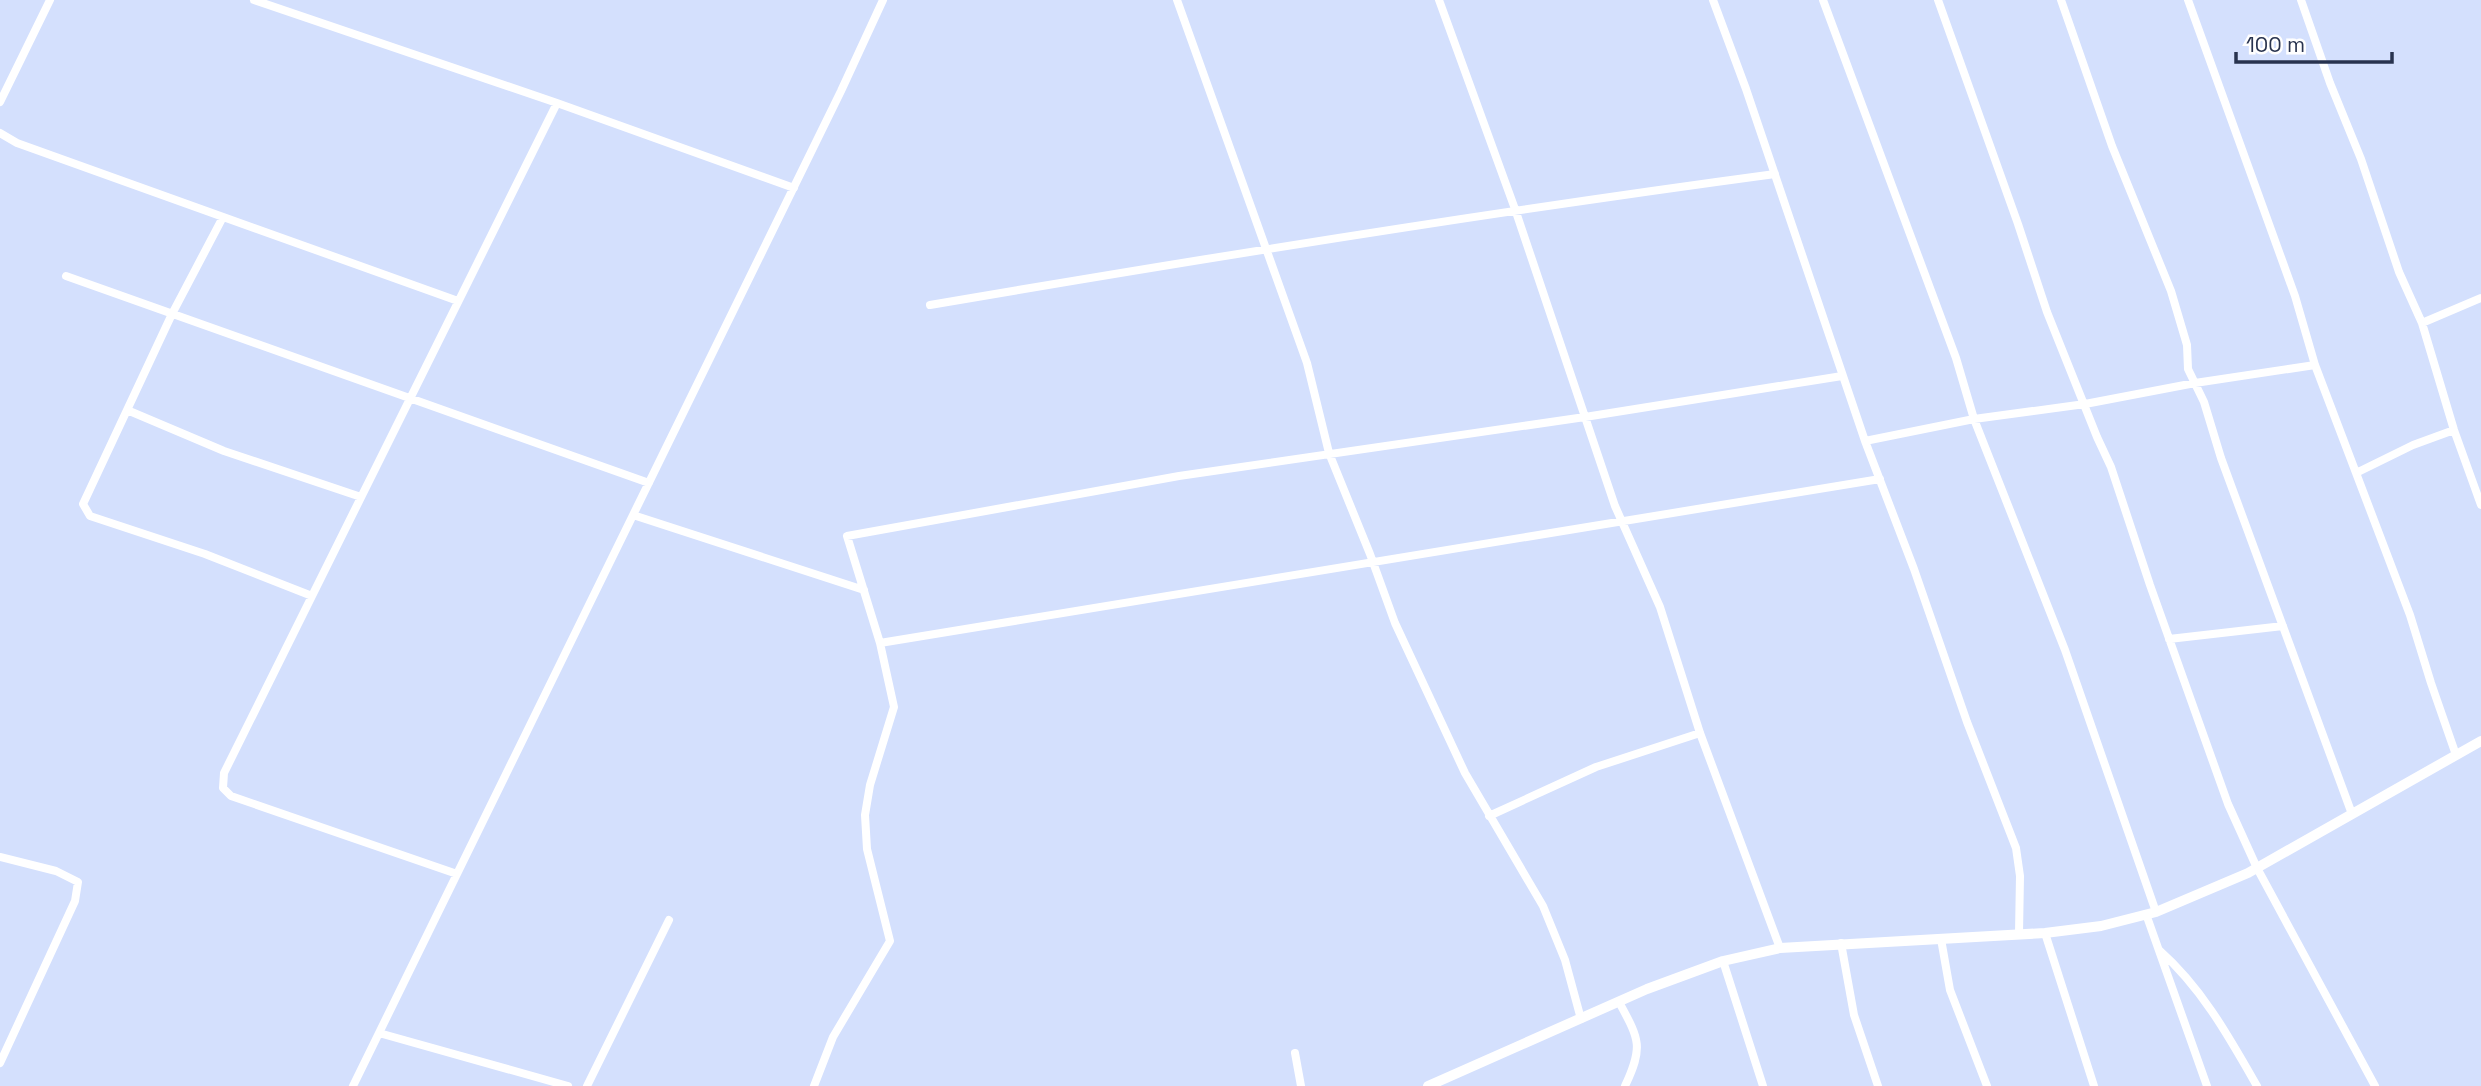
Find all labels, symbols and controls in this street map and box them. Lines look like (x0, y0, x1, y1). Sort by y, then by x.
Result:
scale bar (2236, 21, 2392, 65)
text: 100 m (2246, 31, 2305, 58)

